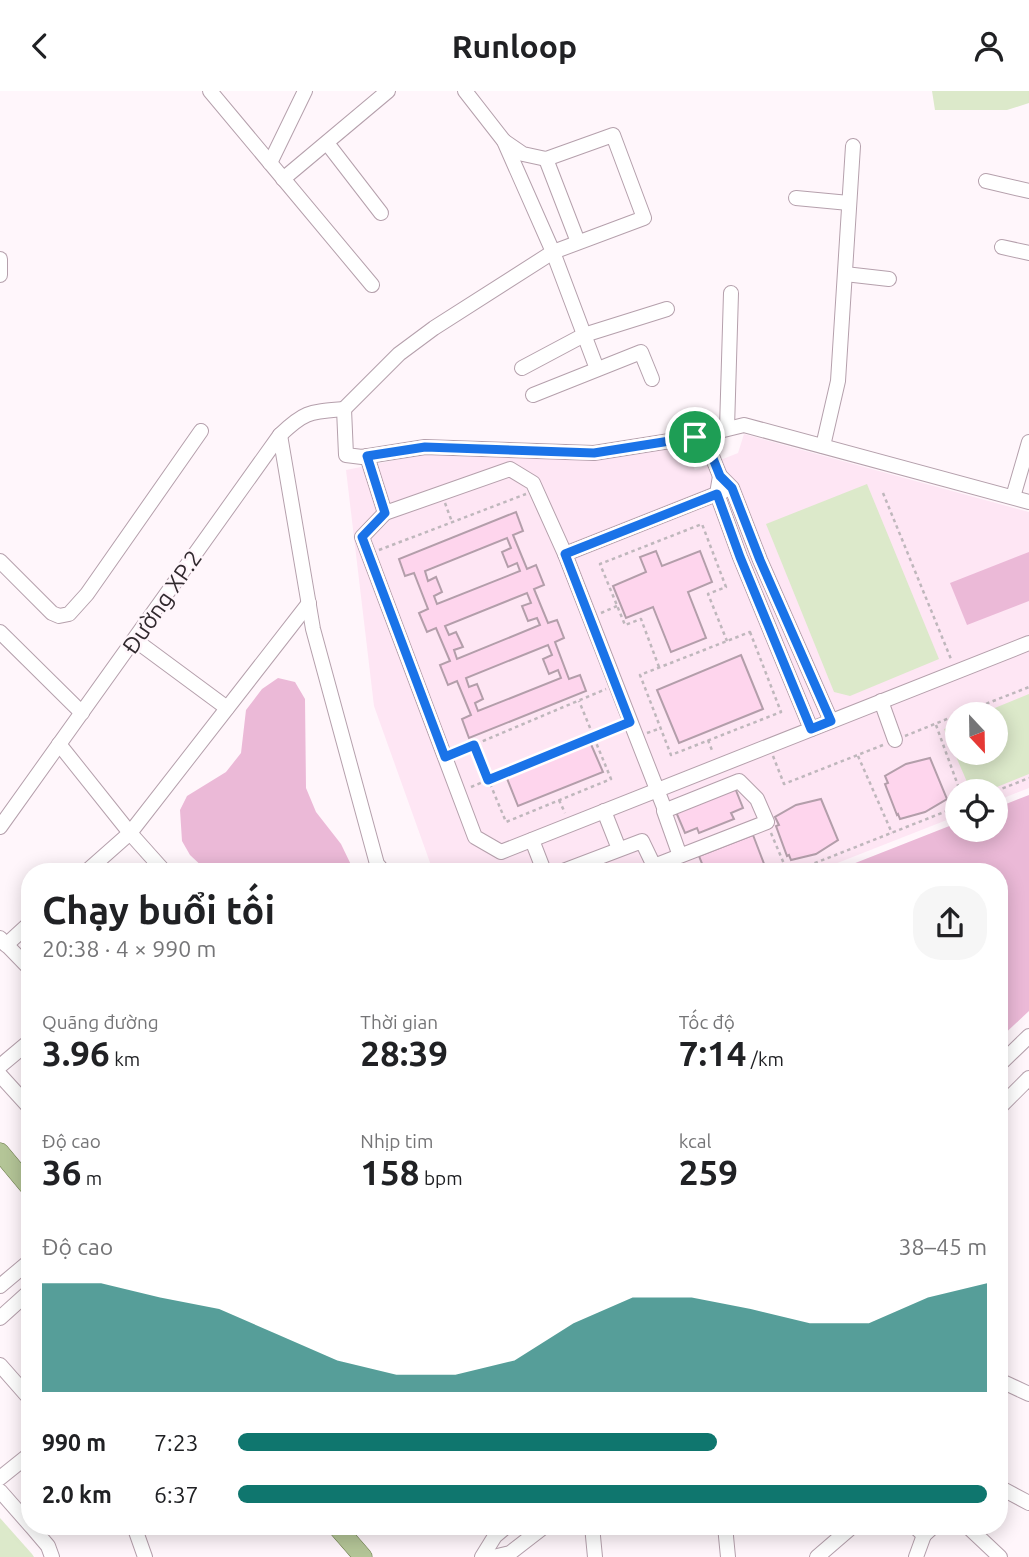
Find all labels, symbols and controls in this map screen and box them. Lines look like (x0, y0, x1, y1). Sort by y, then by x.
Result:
icon: back (21, 27, 59, 65)
icon: person (970, 27, 1008, 65)
text: Runloop (452, 28, 577, 64)
pin (665, 407, 725, 467)
icon: arrive (676, 418, 714, 456)
street label: Đường XP.2 (117, 545, 206, 658)
north arrow (945, 702, 1008, 765)
map controls (945, 702, 1008, 842)
button: locate (945, 779, 1008, 842)
button: share (913, 886, 987, 960)
text: Chạy buổi tối (42, 889, 275, 931)
text: 20:38 · 4 × 990 m (42, 936, 216, 961)
text: Quãng đường (42, 1011, 159, 1033)
text: Thời gian (360, 1011, 438, 1033)
text: Tốc độ (679, 1011, 735, 1033)
text: 3.96 (42, 1033, 110, 1073)
text: 28:39 (360, 1033, 448, 1073)
text: 7:14 (679, 1033, 747, 1073)
text: km (110, 1048, 140, 1070)
text: /km (747, 1048, 784, 1070)
text: Độ cao (42, 1130, 101, 1152)
text: Nhịp tim (360, 1130, 433, 1152)
text: kcal (679, 1130, 711, 1152)
text: 36 (42, 1152, 81, 1192)
text: 158 (360, 1152, 420, 1192)
text: 259 (679, 1152, 738, 1192)
text: m (81, 1167, 102, 1189)
text: bpm (420, 1167, 463, 1189)
text: Độ cao (42, 1234, 113, 1259)
text: 38–45 m (899, 1234, 987, 1259)
text: 990 m (42, 1430, 106, 1455)
text: 7:23 (154, 1430, 199, 1455)
text: 2.0 km (42, 1482, 112, 1507)
text: 6:37 (154, 1482, 199, 1507)

